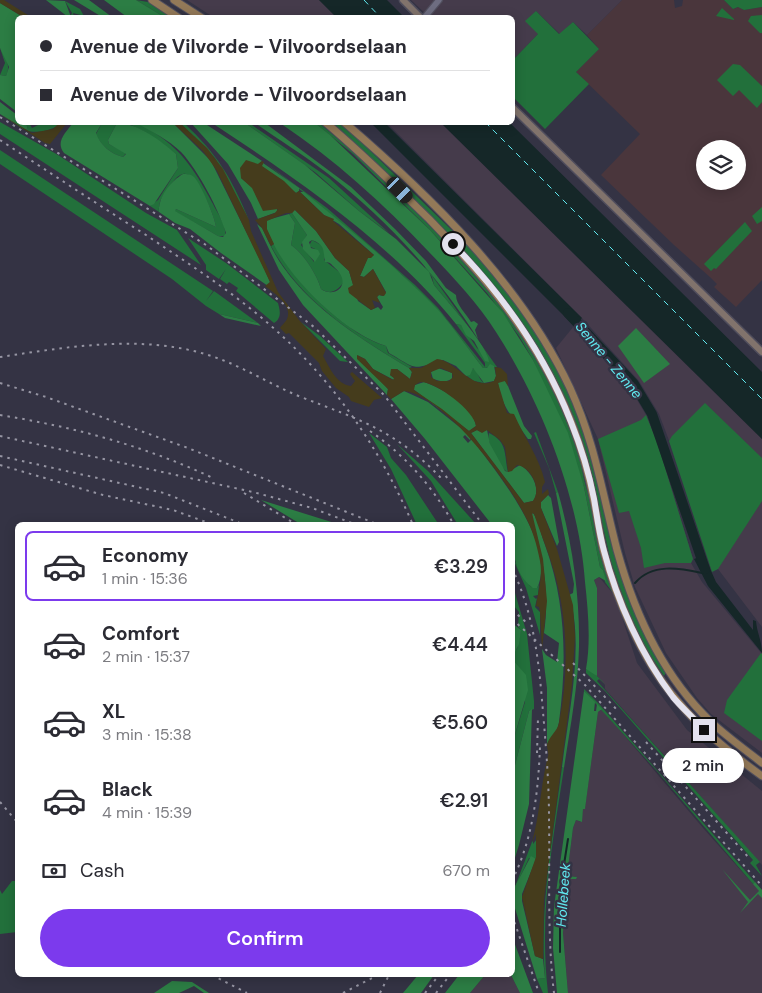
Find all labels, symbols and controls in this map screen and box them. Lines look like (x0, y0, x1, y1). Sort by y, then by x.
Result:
text: Avenue de Vilvorde - Vilvoordselaan (70, 34, 407, 59)
text: Avenue de Vilvorde - Vilvoordselaan (70, 82, 407, 107)
map controls (696, 140, 746, 190)
button: layers (696, 140, 746, 190)
car (384, 174, 415, 206)
route start (442, 233, 464, 255)
water label: Senne - Zenne (572, 318, 646, 402)
text: Economy (102, 543, 189, 568)
icon: car (42, 544, 87, 589)
text: €3.29 (434, 554, 488, 579)
text: 1 min · 15:36 (102, 568, 188, 589)
text: Comfort (102, 621, 180, 646)
icon: car (42, 622, 87, 667)
text: €4.44 (432, 632, 488, 657)
text: 2 min · 15:37 (102, 646, 190, 667)
text: XL (102, 699, 125, 724)
icon: car (42, 700, 87, 745)
text: €5.60 (432, 710, 488, 735)
route end (693, 719, 715, 741)
text: 3 min · 15:38 (102, 724, 192, 745)
callout: 2 min (663, 748, 745, 782)
text: 2 min (682, 755, 724, 776)
text: Black (102, 777, 153, 802)
icon: car (42, 778, 87, 823)
text: €2.91 (440, 788, 488, 813)
text: 4 min · 15:39 (102, 802, 192, 823)
icon: cash (40, 857, 68, 885)
text: Cash (80, 858, 124, 883)
text: 670 m (443, 860, 490, 881)
water label: Hollebeek (552, 862, 574, 928)
button: Confirm (40, 909, 490, 967)

